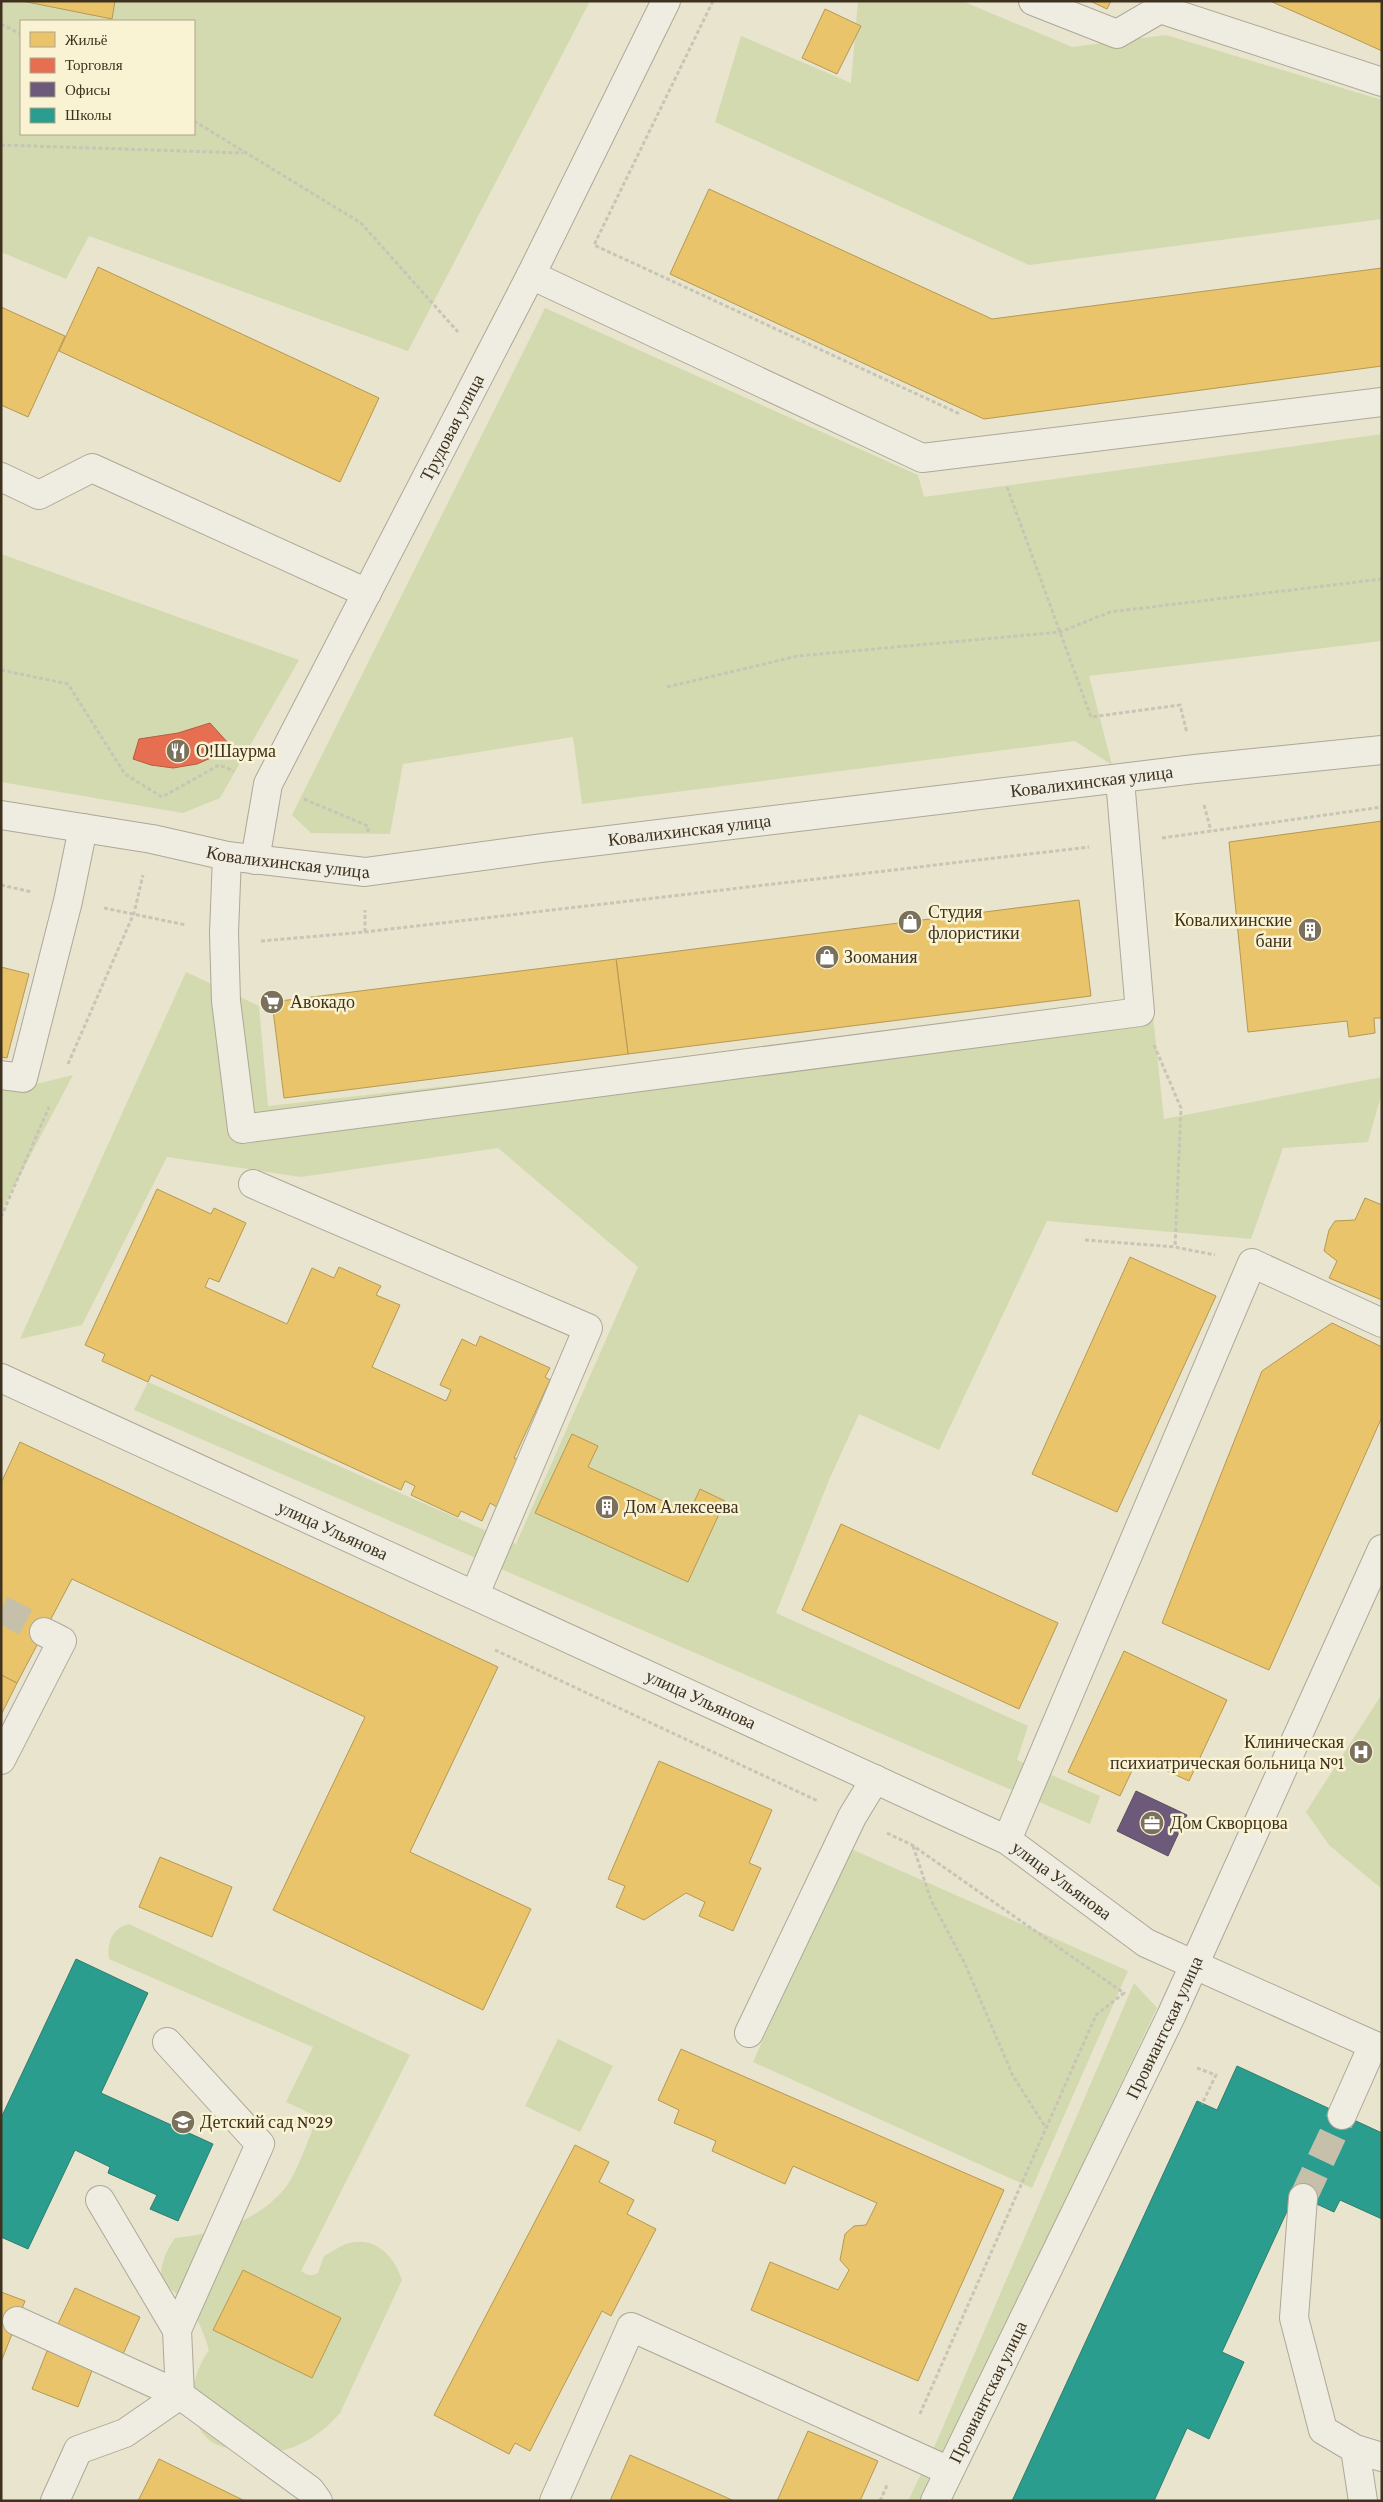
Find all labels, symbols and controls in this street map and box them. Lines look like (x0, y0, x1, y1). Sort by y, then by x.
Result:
legend (20, 20, 195, 135)
text: Жильё (65, 32, 108, 48)
text: Торговля (65, 57, 123, 73)
text: Офисы (65, 82, 110, 98)
text: Школы (65, 107, 112, 123)
street label: Трудовая улица (416, 371, 488, 485)
restaurant icon: О!Шаурма (165, 738, 191, 764)
place label: О!Шаурма (196, 741, 276, 761)
street label: Ковалихинская улица (1009, 762, 1174, 801)
street label: Ковалихинская улица (607, 810, 772, 850)
street label: Ковалихинская улица (204, 842, 371, 882)
place label: Студия флористики (928, 902, 1020, 943)
shop icon: Студия флористики (897, 909, 923, 935)
place label: Ковалихинские бани (1174, 910, 1292, 951)
building icon: Ковалихинские бани (1297, 917, 1323, 943)
shop icon: Зоомания (814, 944, 840, 970)
place label: Зоомания (844, 947, 917, 967)
supermarket icon: Авокадо (259, 989, 285, 1015)
place label: Авокадо (290, 992, 355, 1012)
building icon: Дом Алексеева (594, 1494, 620, 1520)
street label: улица Ульянова (274, 1496, 391, 1564)
place label: Дом Алексеева (624, 1497, 738, 1517)
street label: улица Ульянова (643, 1665, 759, 1733)
place label: Клиническая психиатрическая больница №1 (1110, 1732, 1344, 1773)
hospital icon: Клиническая психиатрическая больница №1 (1348, 1739, 1374, 1765)
office icon: Дом Скворцова (1139, 1810, 1165, 1836)
place label: Дом Скворцова (1170, 1813, 1288, 1833)
street label: улица Ульянова (1008, 1837, 1115, 1924)
street label: Провиантская улица (1122, 1953, 1207, 2102)
school or university icon: Детский сад №29 (170, 2109, 196, 2135)
place label: Детский сад №29 (200, 2112, 333, 2132)
street label: Провиантская улица (945, 2318, 1031, 2466)

